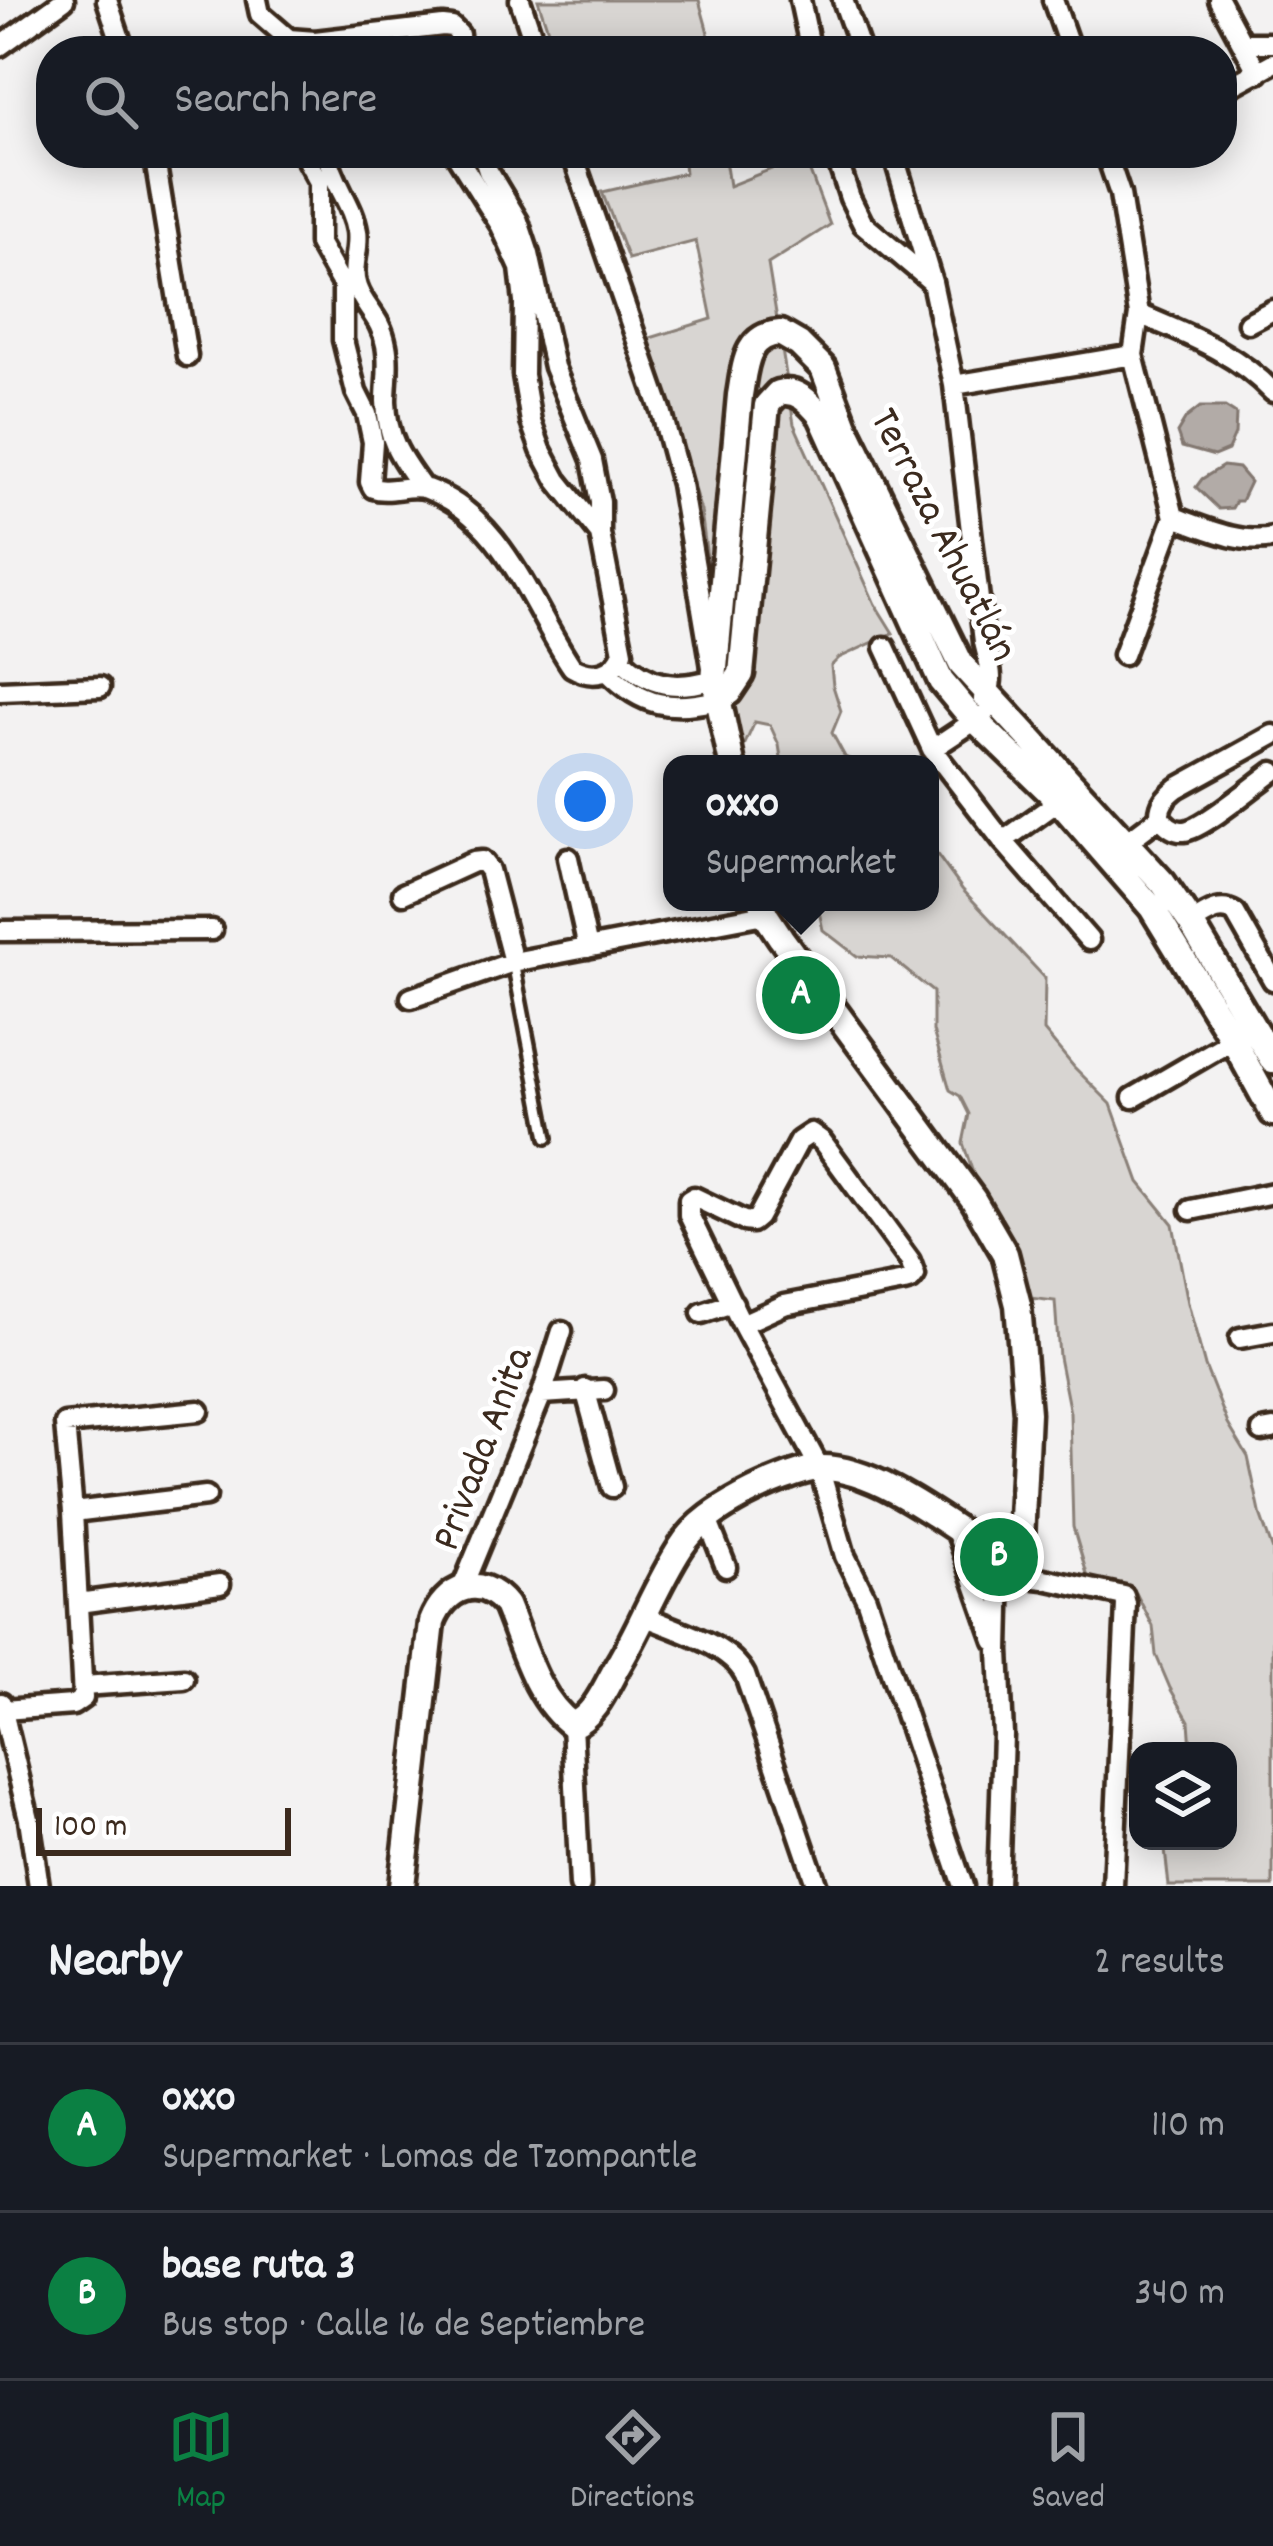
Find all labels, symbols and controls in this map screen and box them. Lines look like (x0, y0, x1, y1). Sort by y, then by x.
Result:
search box (36, 36, 1237, 168)
icon: search (78, 69, 144, 135)
text: Search here (174, 70, 377, 134)
street label: Terraza Ahuatlán (851, 399, 1030, 673)
popup (663, 755, 939, 911)
your location (555, 771, 615, 831)
text: oxxo (706, 774, 779, 838)
text: Supermarket (706, 838, 896, 893)
pin: A (762, 950, 840, 1040)
street label: Privada Anita (419, 1338, 552, 1560)
pin: B (960, 1512, 1038, 1602)
map controls (1129, 1742, 1237, 1850)
button: layers (1129, 1742, 1237, 1850)
scale bar (36, 1802, 291, 1855)
text: 100 m (54, 1805, 127, 1852)
text: Nearby (48, 1928, 181, 2000)
text: 2 results (1094, 1937, 1225, 1992)
text: oxxo (162, 2068, 235, 2132)
text: A (76, 2100, 98, 2155)
text: 110 m (1151, 2100, 1225, 2155)
text: Supermarket · Lomas de Tzompantle (162, 2132, 697, 2187)
text: base ruta 3 (162, 2236, 356, 2300)
text: B (78, 2268, 96, 2323)
text: 340 m (1135, 2268, 1225, 2323)
text: Bus stop · Calle 16 de Septiembre (162, 2300, 645, 2355)
tab: Map (168, 2404, 234, 2523)
tab: Directions (570, 2404, 695, 2523)
tab: Saved (1031, 2404, 1105, 2523)

